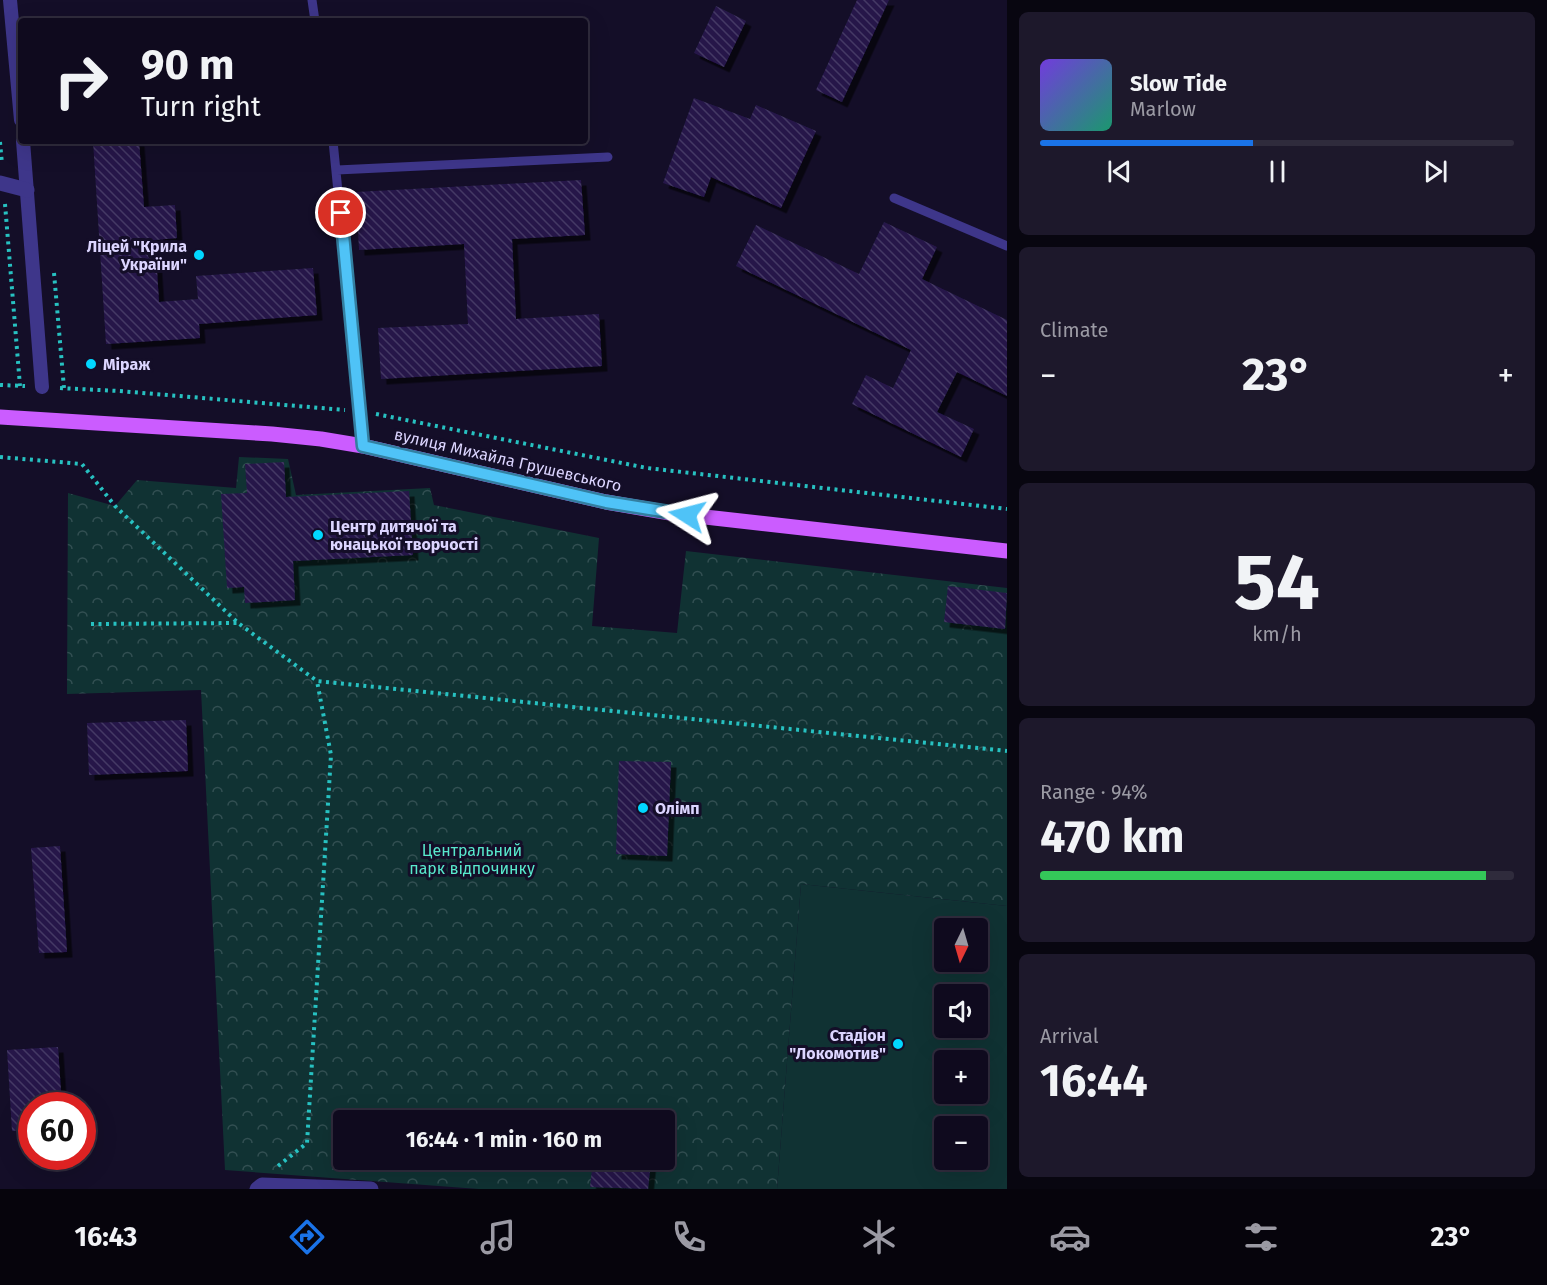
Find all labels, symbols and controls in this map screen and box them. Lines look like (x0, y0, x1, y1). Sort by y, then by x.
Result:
text: 90 m (141, 40, 235, 90)
icon: right (42, 42, 120, 120)
text: Slow Tide (1130, 70, 1227, 97)
text: Turn right (141, 91, 261, 123)
text: Marlow (1130, 97, 1196, 121)
icon: previous (1103, 155, 1136, 188)
icon: pause (1261, 155, 1294, 188)
icon: next (1419, 155, 1452, 188)
pin (315, 187, 366, 238)
icon: arrive (324, 196, 357, 229)
place label: Ліцей "Крила України" (87, 237, 187, 274)
marker: Ліцей "Крила України" (192, 248, 206, 262)
text: Climate (1040, 318, 1108, 342)
text: 23° (1242, 348, 1312, 402)
place label: Міраж (103, 355, 151, 374)
text: − (1040, 356, 1057, 396)
text: + (1498, 356, 1514, 396)
marker: Міраж (84, 357, 98, 371)
street label: вулиця Михайла Грушевського (392, 425, 624, 495)
position arrow (655, 483, 719, 547)
place label: Центр дитячої та юнацької творчості (330, 517, 478, 554)
marker: Центр дитячої та юнацької творчості (311, 528, 325, 542)
text: 54 (1234, 536, 1320, 630)
text: km/h (1252, 622, 1302, 646)
text: Range · 94% (1040, 780, 1148, 804)
place label: Олімп (655, 799, 700, 818)
marker: Олімп (636, 801, 650, 815)
text: 470 km (1040, 810, 1185, 864)
park label: Центральний парк відпочинку (409, 841, 535, 878)
north arrow (934, 918, 988, 972)
map controls (934, 918, 988, 1170)
button: sound (934, 984, 988, 1038)
text: Arrival (1040, 1024, 1099, 1048)
place label: Стадіон "Локомотив" (789, 1026, 886, 1063)
marker: Стадіон "Локомотив" (891, 1037, 905, 1051)
button: + (934, 1050, 988, 1104)
text: 16:44 (1040, 1054, 1148, 1108)
speed limit sign: 60 (18, 1092, 96, 1170)
button: − (934, 1116, 988, 1170)
text: 16:44 · 1 min · 160 m (406, 1126, 602, 1153)
icon: directions (286, 1216, 328, 1258)
icon: music (477, 1216, 519, 1258)
icon: phone (668, 1216, 710, 1258)
icon: climate (858, 1216, 900, 1258)
icon: car (1049, 1216, 1091, 1258)
icon: filters (1240, 1216, 1282, 1258)
text: 16:43 (74, 1221, 137, 1253)
text: 23° (1431, 1221, 1473, 1253)

